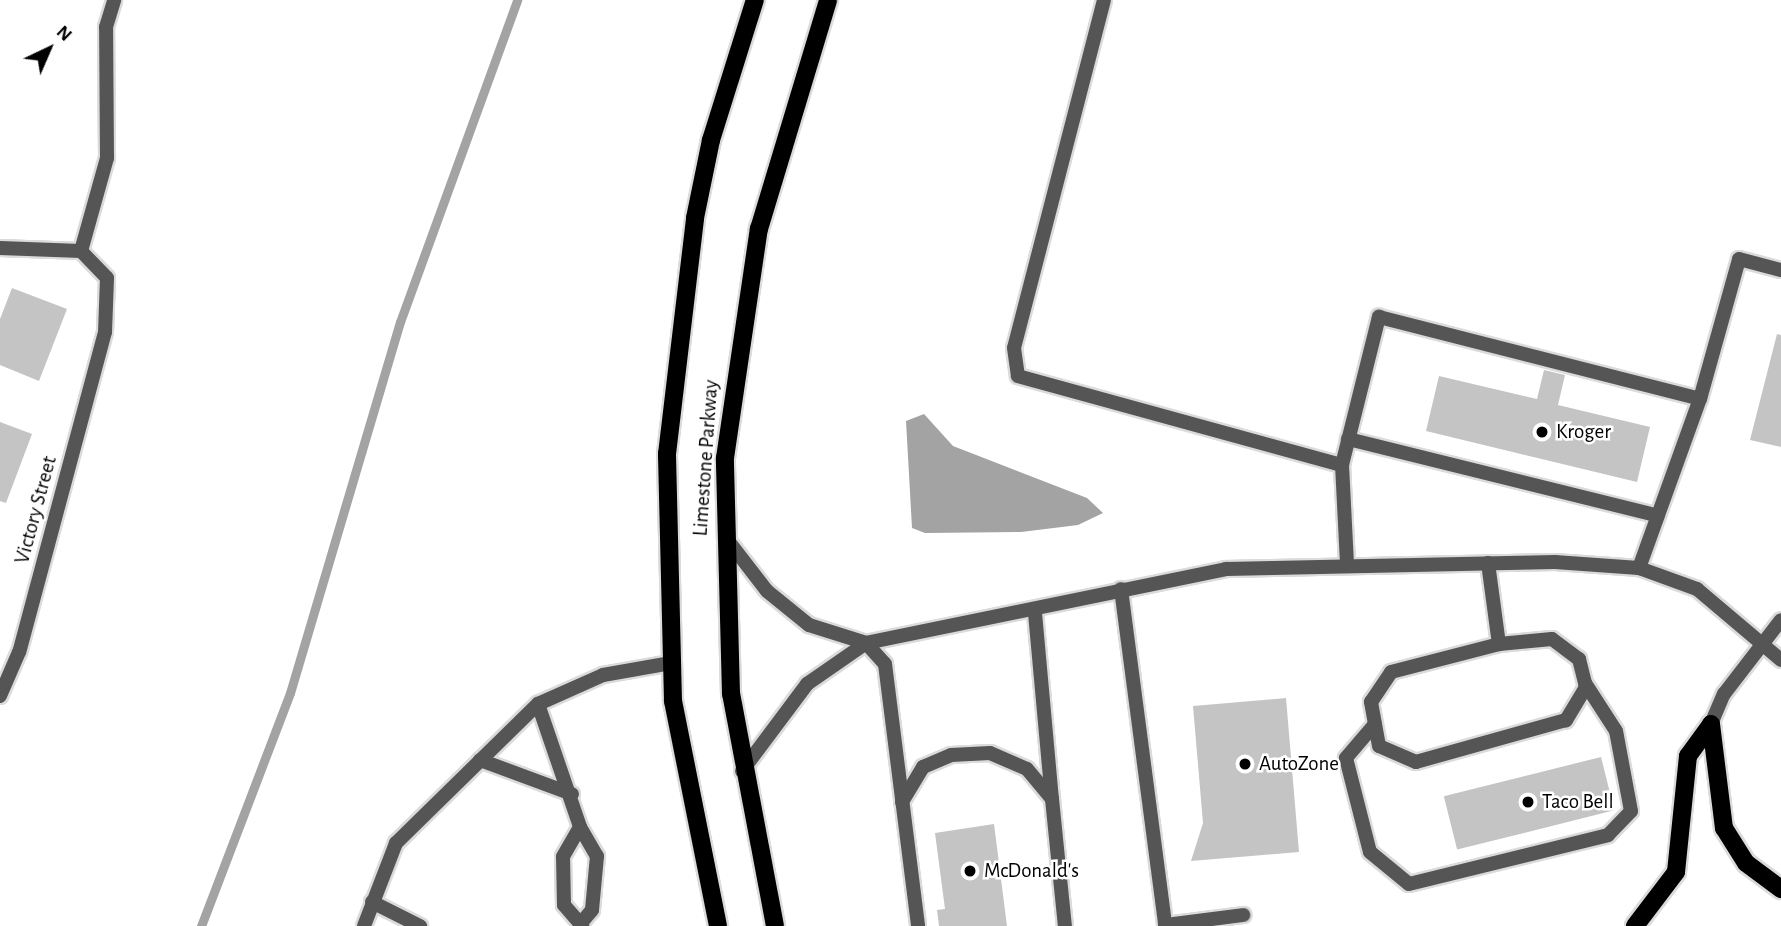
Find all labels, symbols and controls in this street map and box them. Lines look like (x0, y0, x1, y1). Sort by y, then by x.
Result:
north arrow (14, 14, 84, 84)
text: N (53, 22, 75, 45)
street label: Limestone Parkway (688, 379, 724, 537)
place label: Kroger (1556, 419, 1611, 445)
marker: Kroger (1534, 424, 1550, 440)
street label: Victory Street (10, 453, 62, 567)
place label: AutoZone (1259, 751, 1339, 777)
marker: AutoZone (1237, 756, 1253, 772)
place label: Taco Bell (1542, 789, 1614, 815)
marker: Taco Bell (1520, 794, 1536, 810)
place label: McDonald's (984, 858, 1079, 884)
marker: McDonald's (962, 863, 978, 879)

